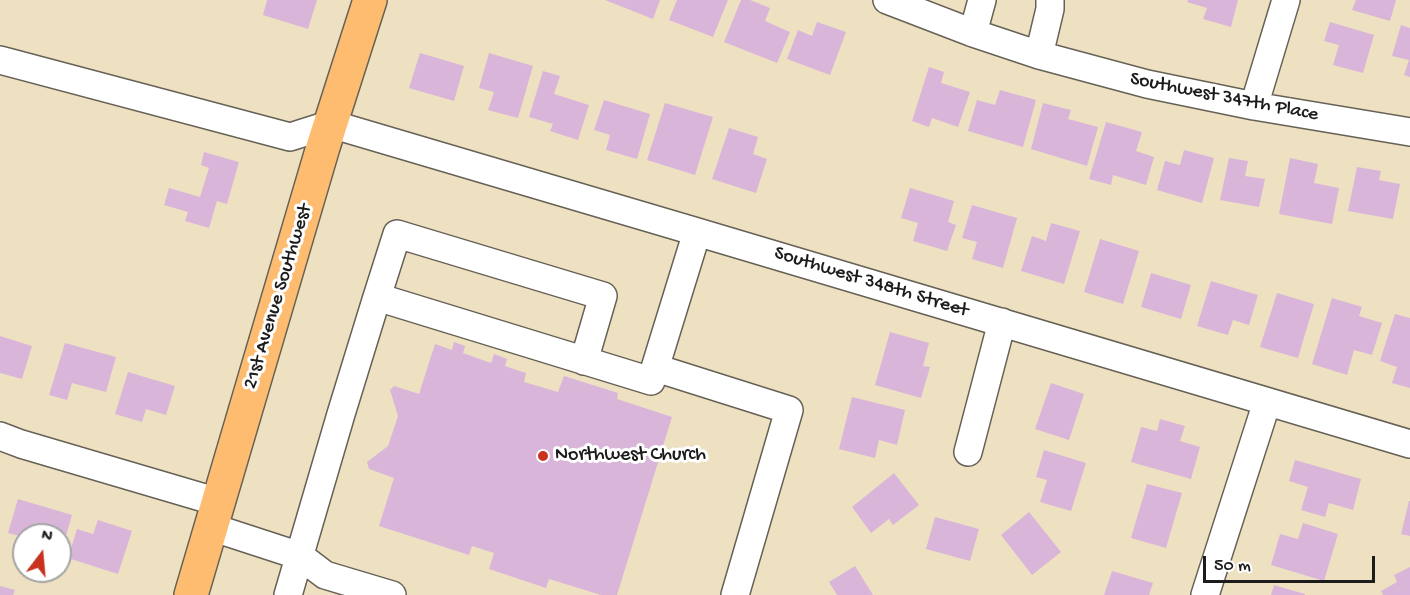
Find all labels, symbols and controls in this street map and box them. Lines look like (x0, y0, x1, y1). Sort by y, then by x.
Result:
street label: Southwest 347th Place (1128, 68, 1320, 128)
street label: 21st Avenue Southwest (239, 202, 319, 392)
street label: Southwest 348th Street (771, 242, 971, 324)
place label: Northwest Church (555, 444, 706, 468)
marker: Northwest Church (536, 449, 550, 463)
north arrow (12, 523, 72, 583)
text: N (39, 527, 54, 548)
scale bar (1206, 544, 1378, 582)
text: 50 m (1214, 556, 1251, 577)

